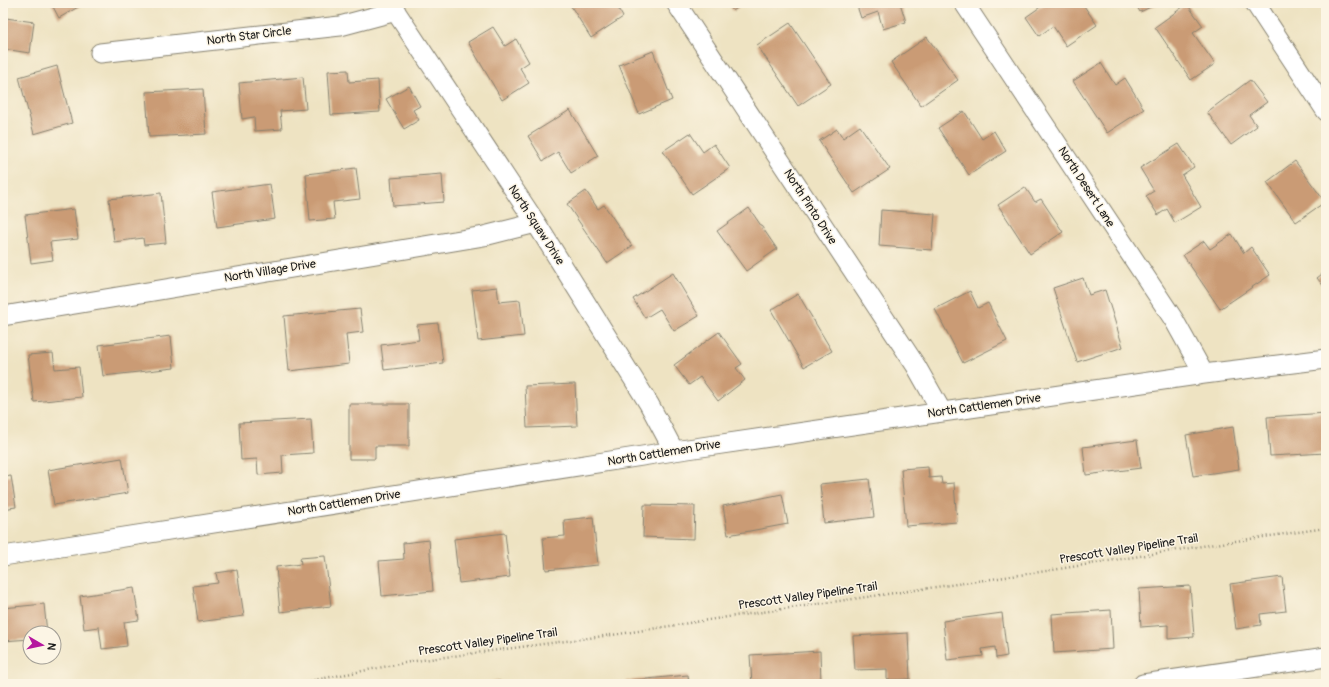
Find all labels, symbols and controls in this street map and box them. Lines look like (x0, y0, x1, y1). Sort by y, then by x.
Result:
street label: North Star Circle (206, 23, 292, 49)
street label: North Desert Lane (1054, 144, 1118, 230)
street label: North Pinto Drive (780, 167, 840, 248)
street label: North Squaw Drive (505, 182, 568, 268)
street label: North Village Drive (223, 256, 317, 286)
street label: North Cattlemen Drive (926, 391, 1042, 421)
street label: North Cattlemen Drive (606, 437, 722, 469)
street label: North Cattlemen Drive (286, 487, 402, 519)
street label: Prescott Valley Pipeline Trail (1059, 531, 1200, 567)
street label: Prescott Valley Pipeline Trail (737, 579, 879, 613)
north arrow (22, 625, 62, 665)
street label: Prescott Valley Pipeline Trail (417, 625, 559, 659)
text: N (44, 642, 58, 652)

